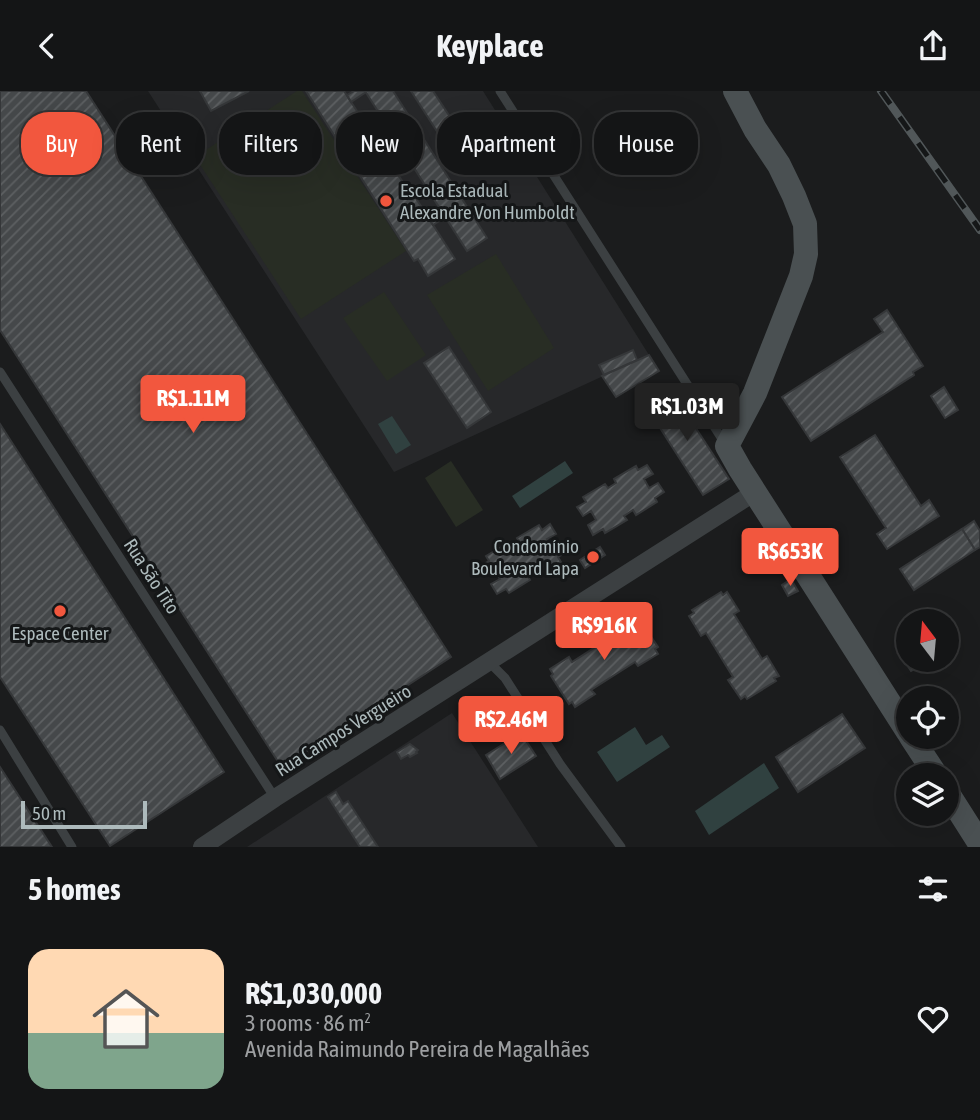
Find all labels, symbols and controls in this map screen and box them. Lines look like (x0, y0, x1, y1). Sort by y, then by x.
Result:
icon: back (28, 27, 66, 65)
text: Keyplace (436, 27, 544, 64)
icon: share (914, 27, 952, 65)
chip: Buy (21, 112, 102, 175)
chip: Rent (116, 112, 205, 175)
chip: Filters (219, 112, 322, 175)
chip: New (336, 112, 423, 175)
chip: Apartment (437, 112, 580, 175)
chip: House (594, 112, 698, 175)
place label: Escola Estadual Alexandre Von Humboldt (400, 179, 575, 223)
marker: Escola Estadual Alexandre Von Humboldt (378, 193, 394, 209)
pin: R$1.11M (128, 375, 258, 435)
pin: R$1.03M (622, 383, 752, 443)
text: R$1.11M (156, 385, 230, 411)
text: R$1.03M (650, 393, 724, 419)
pin: R$653K (733, 529, 847, 588)
street label: Rua São Tito (120, 534, 184, 618)
place label: Condomínio Boulevard Lapa (471, 535, 579, 579)
text: R$653K (758, 538, 822, 564)
marker: Condomínio Boulevard Lapa (585, 549, 601, 565)
marker: Espace Center (52, 603, 68, 619)
pin: R$916K (547, 603, 661, 662)
north arrow (896, 609, 959, 672)
map controls (896, 609, 959, 826)
text: R$916K (572, 612, 636, 638)
place label: Espace Center (12, 622, 109, 644)
street label: Rua Campos Vergueiro (271, 679, 415, 781)
button: locate (896, 686, 959, 749)
pin: R$2.46M (446, 697, 576, 756)
text: R$2.46M (474, 706, 548, 732)
button: layers (896, 763, 959, 826)
scale bar (21, 798, 147, 830)
text: 50 m (32, 802, 66, 824)
icon: filters (914, 870, 952, 908)
text: 5 homes (28, 872, 121, 906)
text: R$1,030,000 (245, 976, 382, 1010)
icon: home (84, 977, 168, 1061)
icon: heart (914, 1000, 952, 1038)
text: 3 rooms · 86 m² (245, 1010, 371, 1036)
text: Avenida Raimundo Pereira de Magalhães (245, 1036, 590, 1062)

